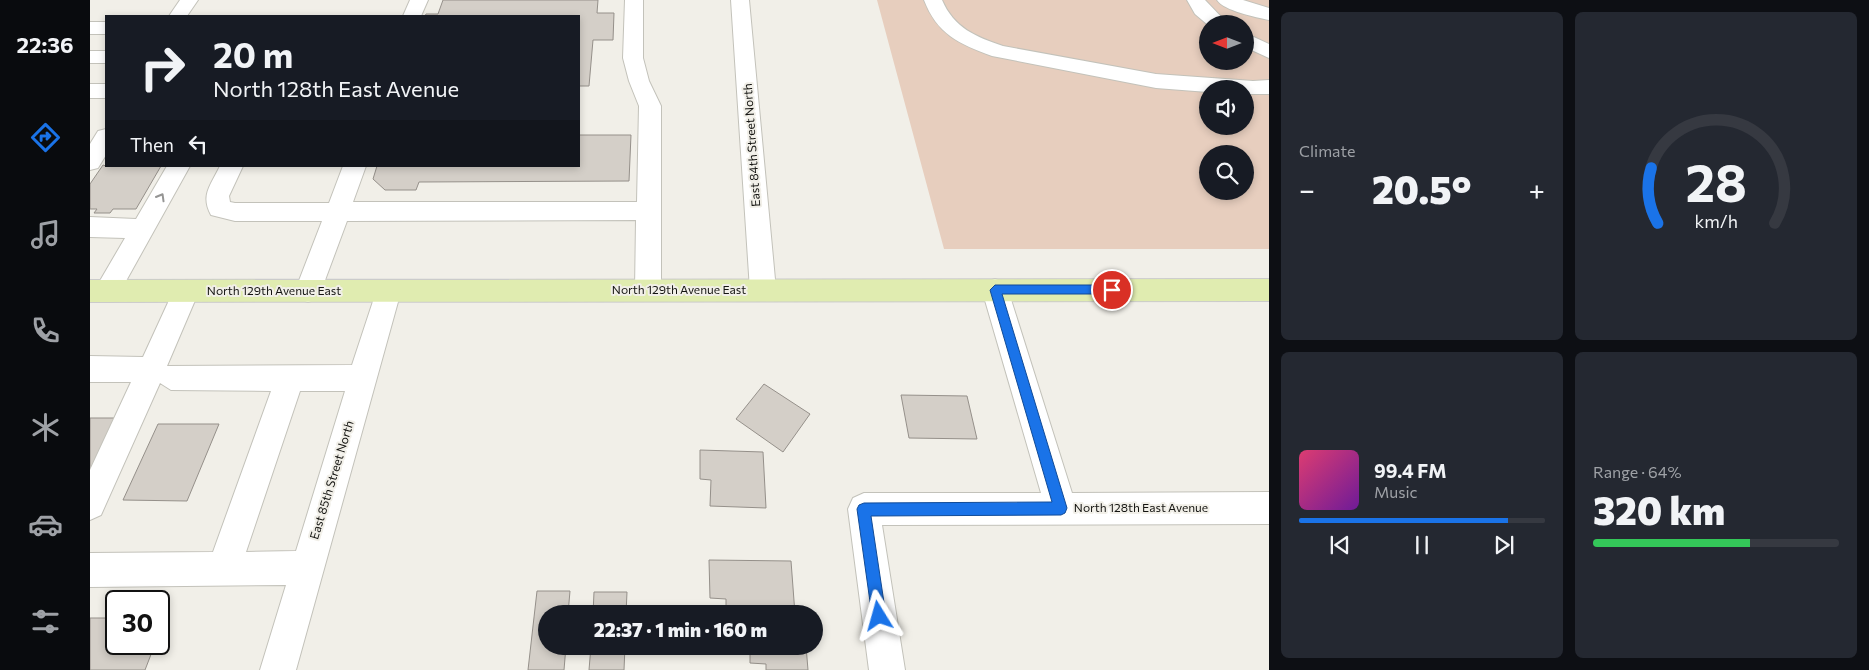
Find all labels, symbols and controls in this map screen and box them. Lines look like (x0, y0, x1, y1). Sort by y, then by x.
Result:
north arrow (1199, 15, 1254, 70)
map controls (1199, 15, 1254, 200)
text: 22:36 (16, 31, 74, 58)
text: 20 m (213, 32, 293, 75)
icon: right (130, 35, 195, 100)
text: North 128th East Avenue (213, 75, 459, 102)
button: sound (1199, 80, 1254, 135)
street label: East 84th Street North (740, 83, 762, 207)
icon: directions (28, 120, 63, 155)
icon: left (184, 130, 212, 158)
text: Then (130, 133, 174, 156)
text: Climate (1299, 141, 1355, 160)
button: search (1199, 145, 1254, 200)
text: 28 (1685, 149, 1747, 213)
text: 20.5° (1372, 165, 1472, 212)
text: − (1299, 172, 1315, 206)
text: + (1529, 172, 1545, 206)
one-way arrow (155, 194, 165, 203)
text: km/h (1694, 210, 1738, 232)
icon: music (28, 217, 63, 252)
pin (1091, 269, 1133, 311)
icon: arrive (1098, 276, 1126, 304)
street label: North 129th Avenue East (612, 282, 746, 296)
street label: North 129th Avenue East (207, 283, 341, 297)
icon: phone (28, 313, 63, 348)
icon: climate (28, 410, 63, 445)
street label: East 85th Street North (306, 419, 356, 541)
text: 99.4 FM (1374, 459, 1447, 482)
text: Range · 64% (1593, 462, 1681, 481)
text: Music (1374, 482, 1418, 501)
text: 320 km (1593, 486, 1725, 533)
street label: North 128th East Avenue (1074, 500, 1208, 514)
icon: car (28, 507, 63, 542)
icon: previous (1326, 531, 1354, 559)
icon: pause (1408, 531, 1436, 559)
icon: next (1490, 531, 1518, 559)
position arrow (852, 589, 904, 641)
speed limit sign: 30 (105, 590, 170, 655)
icon: filters (28, 604, 63, 639)
text: 22:37 · 1 min · 160 m (594, 618, 767, 641)

